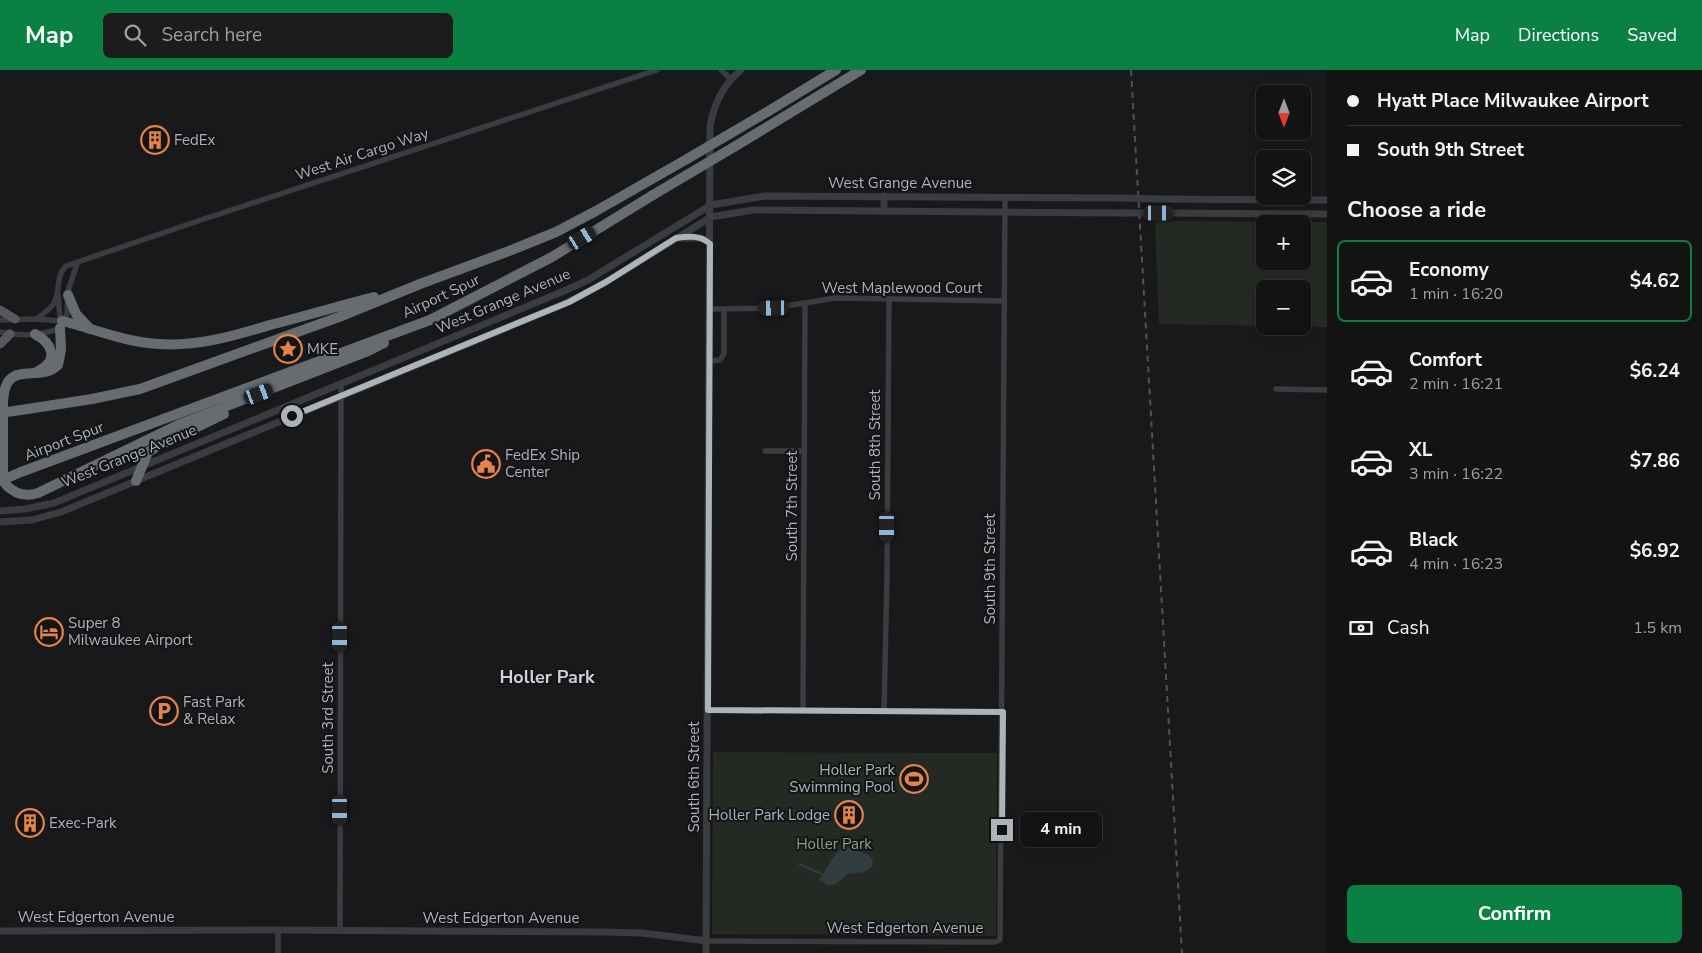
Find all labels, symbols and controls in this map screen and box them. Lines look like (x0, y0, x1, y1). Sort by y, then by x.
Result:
search box (103, 13, 453, 58)
text: Map (25, 19, 73, 51)
icon: search (121, 21, 149, 49)
text: Search here (161, 22, 262, 48)
text: Map (1455, 23, 1490, 47)
text: Directions (1518, 23, 1599, 47)
text: Saved (1627, 23, 1677, 47)
north arrow (1256, 85, 1311, 140)
map controls (1256, 85, 1311, 335)
text: Hyatt Place Milwaukee Airport (1377, 88, 1648, 114)
street label: West Air Cargo Way (293, 123, 431, 185)
building icon: FedEx (140, 125, 170, 155)
place label: FedEx (174, 130, 215, 150)
text: South 9th Street (1377, 137, 1524, 163)
button: layers (1256, 150, 1311, 205)
street label: West Grange Avenue (828, 173, 972, 193)
text: Choose a ride (1347, 195, 1486, 225)
car (1144, 206, 1174, 221)
button: + (1256, 215, 1311, 270)
car (565, 224, 598, 252)
text: Economy (1409, 257, 1489, 283)
icon: car (1349, 259, 1394, 304)
street label: West Grange Avenue (433, 264, 573, 338)
text: $4.62 (1630, 268, 1680, 294)
street label: Airport Spur (399, 269, 484, 323)
street label: West Maplewood Court (822, 278, 983, 298)
button: − (1256, 280, 1311, 335)
text: 1 min · 16:20 (1409, 283, 1503, 305)
car (758, 300, 789, 316)
place icon: MKE (273, 334, 303, 364)
place label: MKE (307, 339, 338, 359)
text: Comfort (1409, 347, 1482, 373)
icon: car (1349, 349, 1394, 394)
text: $6.24 (1630, 358, 1680, 384)
text: 2 min · 16:21 (1409, 373, 1503, 395)
car (242, 382, 275, 406)
street label: South 8th Street (865, 389, 885, 501)
route start (281, 405, 303, 427)
street label: Airport Spur (21, 416, 107, 465)
street label: West Grange Avenue (58, 420, 200, 492)
text: XL (1409, 437, 1432, 463)
icon: car (1349, 439, 1394, 484)
place label: FedEx Ship Center (505, 445, 580, 482)
text: $7.86 (1630, 448, 1680, 474)
public building icon: FedEx Ship Center (471, 449, 501, 479)
street label: South 7th Street (782, 450, 802, 562)
text: 3 min · 16:22 (1409, 463, 1503, 485)
car (879, 512, 894, 542)
street label: South 9th Street (980, 513, 1000, 625)
text: Black (1409, 527, 1458, 553)
icon: car (1349, 529, 1394, 574)
text: $6.92 (1630, 538, 1680, 564)
text: 4 min · 16:23 (1409, 553, 1503, 575)
place label: Super 8 Milwaukee Airport (68, 613, 193, 650)
icon: cash (1347, 614, 1375, 642)
text: Cash (1387, 615, 1429, 641)
hotel icon: Super 8 Milwaukee Airport (34, 617, 64, 647)
text: 1.5 km (1633, 617, 1682, 639)
car (332, 622, 347, 652)
street label: South 3rd Street (318, 662, 338, 774)
district label: Holler Park (499, 665, 595, 689)
place label: Fast Park & Relax (183, 692, 246, 729)
parking icon: Fast Park & Relax (149, 696, 179, 726)
street label: South 6th Street (684, 721, 704, 833)
place label: Holler Park Swimming Pool (789, 760, 896, 797)
sports icon: Holler Park Swimming Pool (899, 764, 929, 794)
car (332, 795, 347, 825)
building icon: Holler Park Lodge (834, 800, 864, 830)
place label: Holler Park Lodge (709, 805, 830, 825)
building icon: Exec-Park (15, 808, 45, 838)
callout: 4 min (1020, 812, 1102, 848)
place label: Exec-Park (49, 813, 117, 833)
text: 4 min (1040, 818, 1082, 840)
route end (991, 819, 1013, 841)
park label: Holler Park (796, 834, 872, 854)
button: Confirm (1347, 885, 1682, 943)
street label: West Edgerton Avenue (18, 907, 174, 927)
street label: West Edgerton Avenue (423, 908, 579, 928)
street label: West Edgerton Avenue (827, 918, 983, 938)

